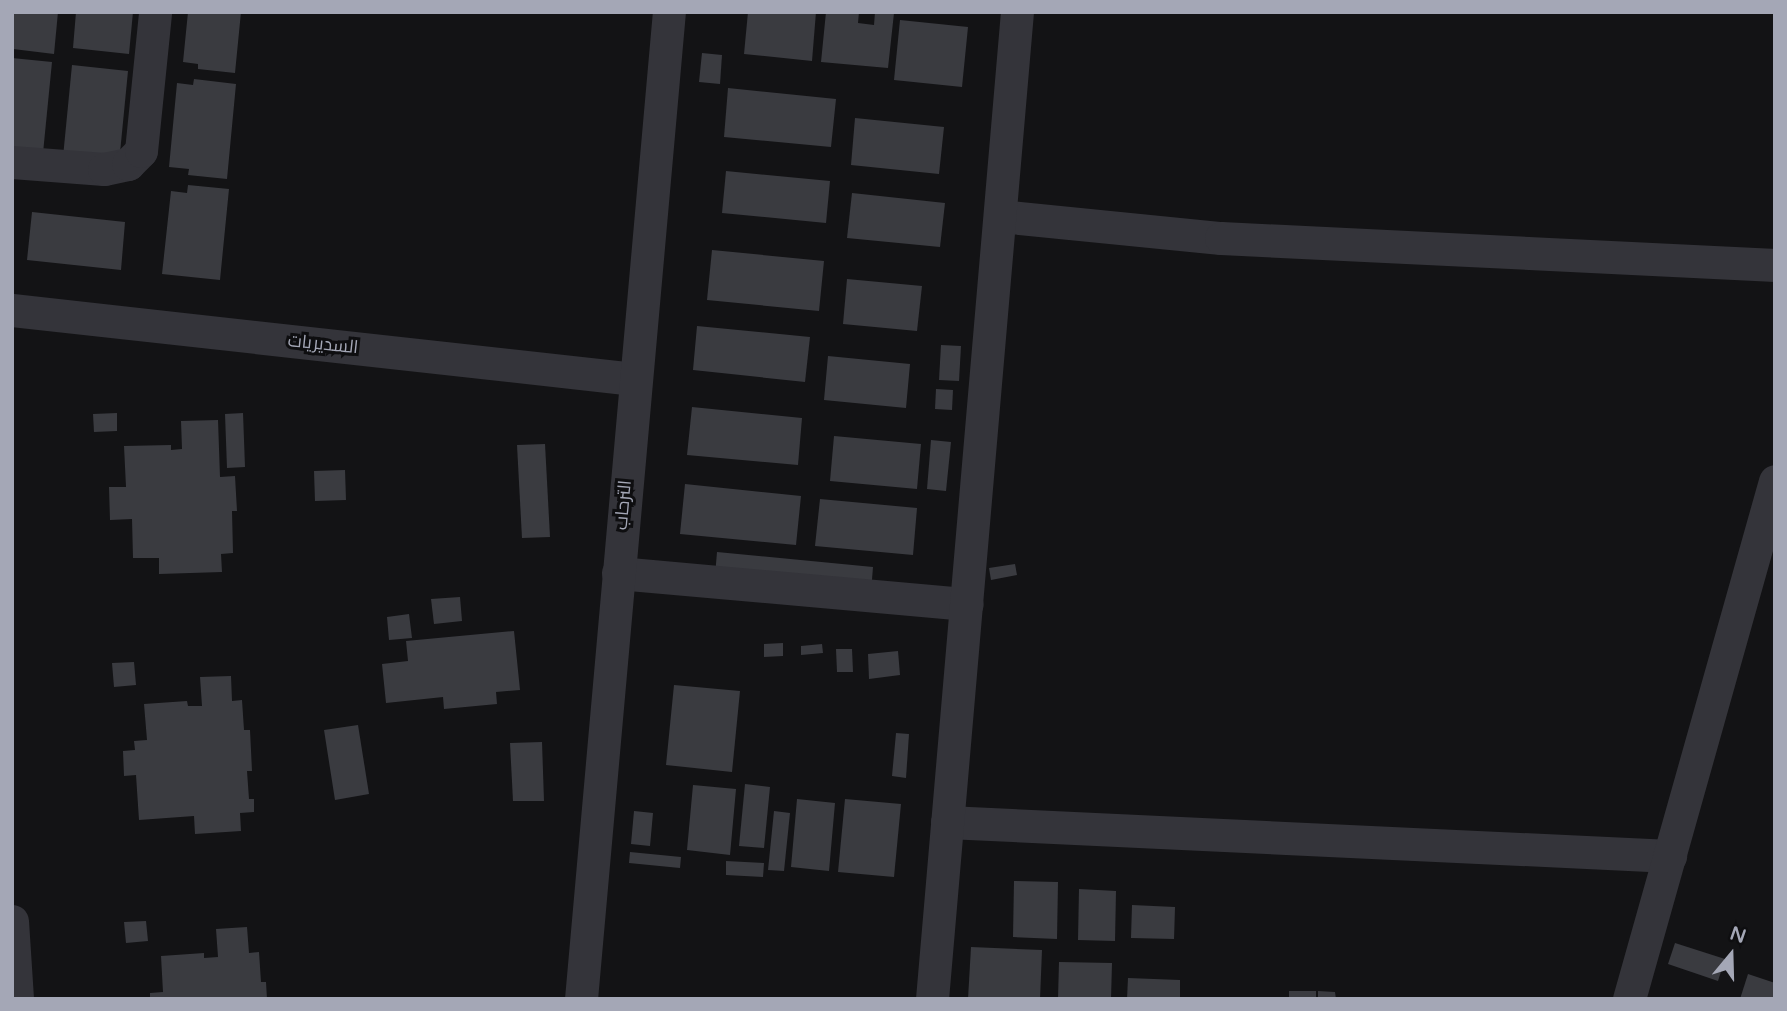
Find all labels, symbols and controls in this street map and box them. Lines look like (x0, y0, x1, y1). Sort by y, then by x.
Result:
street label: السديريات (287, 330, 359, 358)
street label: الترحاب (610, 479, 636, 531)
north arrow (1696, 920, 1766, 990)
text: N (1727, 922, 1749, 948)

